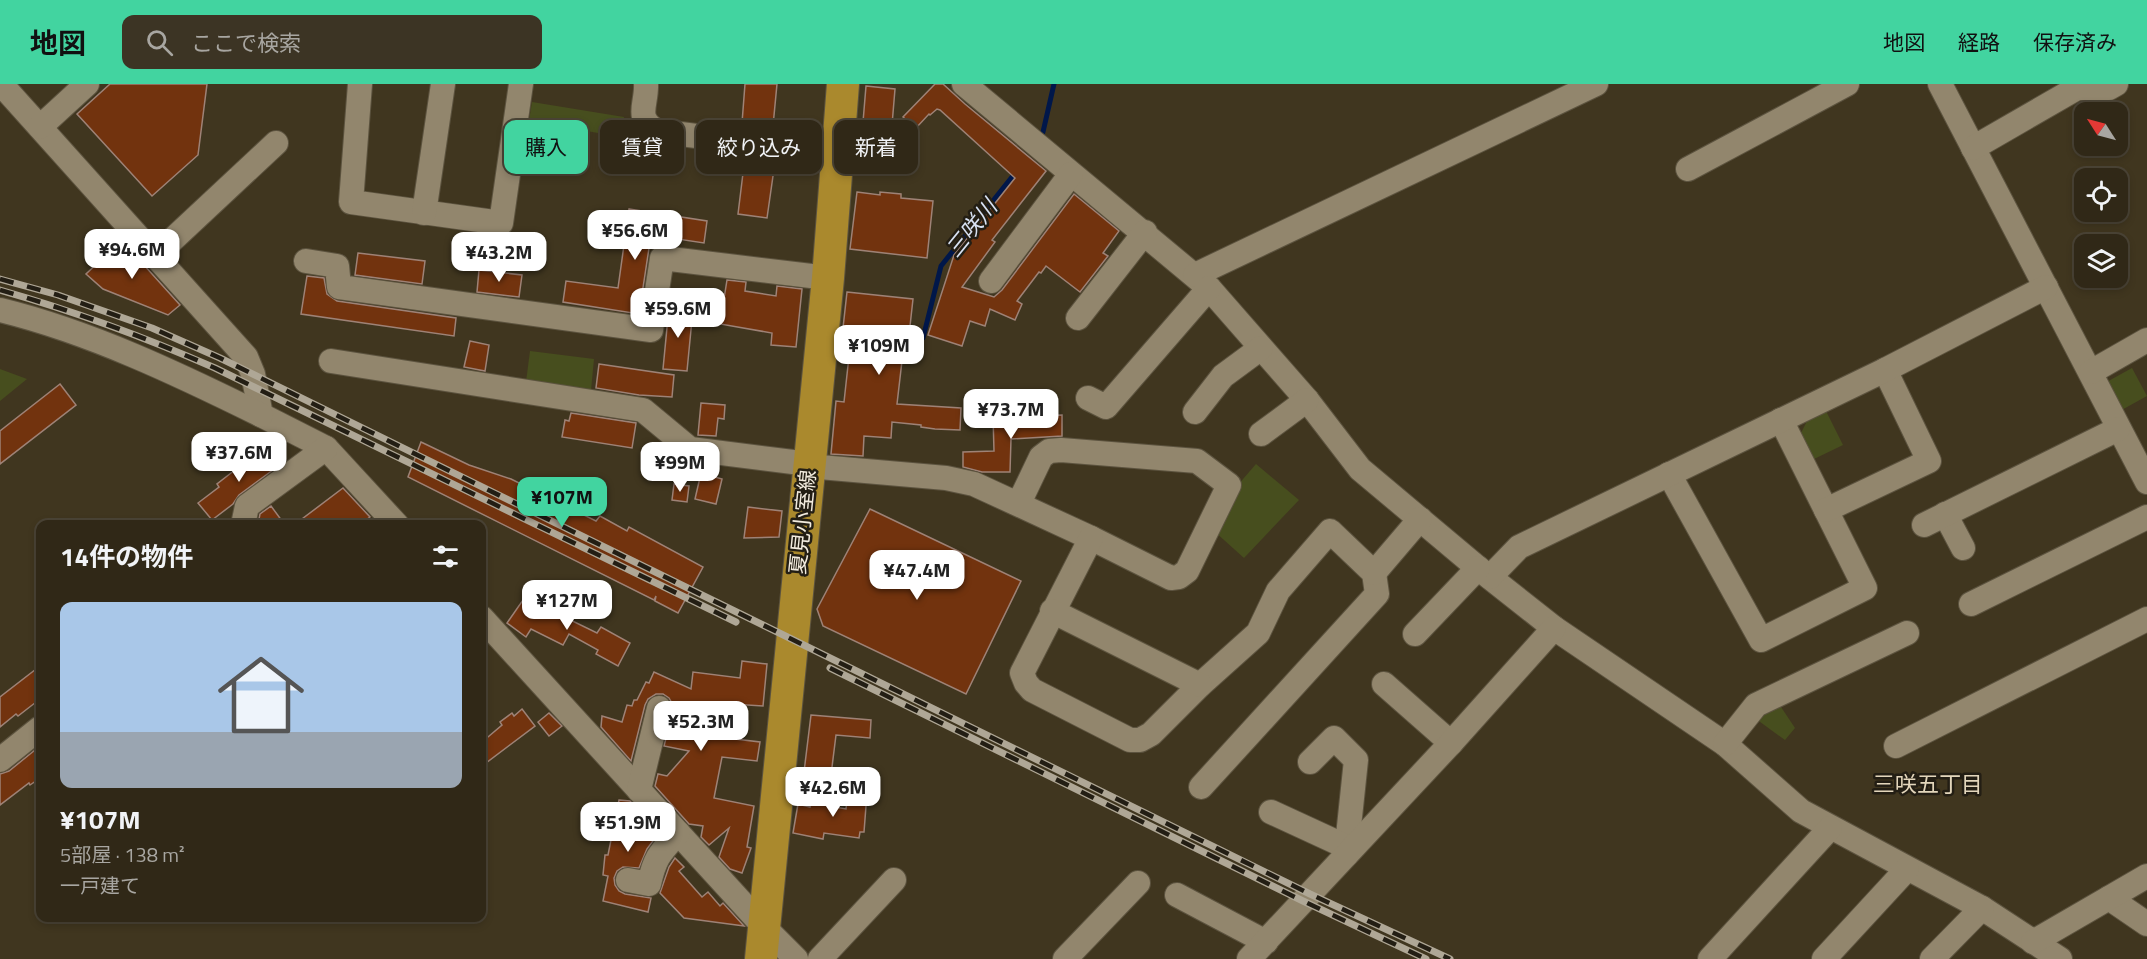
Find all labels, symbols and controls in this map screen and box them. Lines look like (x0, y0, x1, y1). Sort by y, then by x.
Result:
search box (122, 15, 542, 69)
text: 地図 (30, 21, 86, 64)
icon: search (143, 26, 176, 59)
text: ここで検索 (191, 26, 301, 60)
text: 地図 (1883, 26, 1925, 58)
text: 経路 (1958, 26, 2000, 58)
text: 保存済み (2033, 26, 2117, 58)
north arrow (2074, 102, 2128, 156)
map controls (2074, 102, 2128, 288)
chip: 購入 (504, 120, 588, 174)
chip: 賃貸 (600, 120, 684, 174)
chip: 絞り込み (696, 120, 822, 174)
chip: 新着 (834, 120, 918, 174)
button: locate (2074, 168, 2128, 222)
water label: 三咲川 (937, 190, 1006, 264)
pin: ¥56.6M (586, 210, 684, 261)
text: ¥56.6M (601, 214, 669, 245)
pin: ¥94.6M (83, 229, 181, 280)
pin: ¥43.2M (450, 232, 548, 283)
text: ¥94.6M (98, 233, 166, 264)
button: layers (2074, 234, 2128, 288)
text: ¥43.2M (465, 236, 533, 267)
pin: ¥59.6M (629, 288, 727, 339)
text: ¥59.6M (644, 292, 712, 323)
pin: ¥109M (837, 325, 921, 376)
text: ¥109M (848, 329, 910, 360)
pin: ¥73.7M (962, 389, 1060, 440)
text: ¥73.7M (977, 393, 1045, 424)
pin: ¥37.6M (190, 432, 288, 483)
text: ¥37.6M (205, 436, 273, 467)
pin: ¥99M (644, 442, 716, 493)
text: ¥99M (655, 446, 705, 477)
street label: 夏見小室線 (781, 468, 823, 576)
pin: ¥107M (520, 477, 604, 528)
text: ¥107M (531, 481, 593, 512)
text: 14件の物件 (60, 537, 193, 576)
icon: filters (429, 540, 462, 573)
pin: ¥47.4M (868, 550, 966, 601)
text: ¥47.4M (883, 554, 951, 585)
pin: ¥127M (525, 580, 609, 631)
text: ¥127M (536, 584, 598, 615)
icon: home (207, 641, 315, 749)
pin: ¥52.3M (652, 701, 750, 752)
text: ¥52.3M (667, 705, 735, 736)
pin: ¥42.6M (784, 767, 882, 818)
district label: 三咲五丁目 (1873, 767, 1983, 801)
text: ¥42.6M (799, 771, 867, 802)
text: ¥107M (60, 800, 141, 839)
pin: ¥51.9M (579, 802, 677, 853)
text: ¥51.9M (594, 806, 662, 837)
text: 5部屋 · 138 m² (60, 839, 185, 870)
text: 一戸建て (60, 870, 140, 901)

